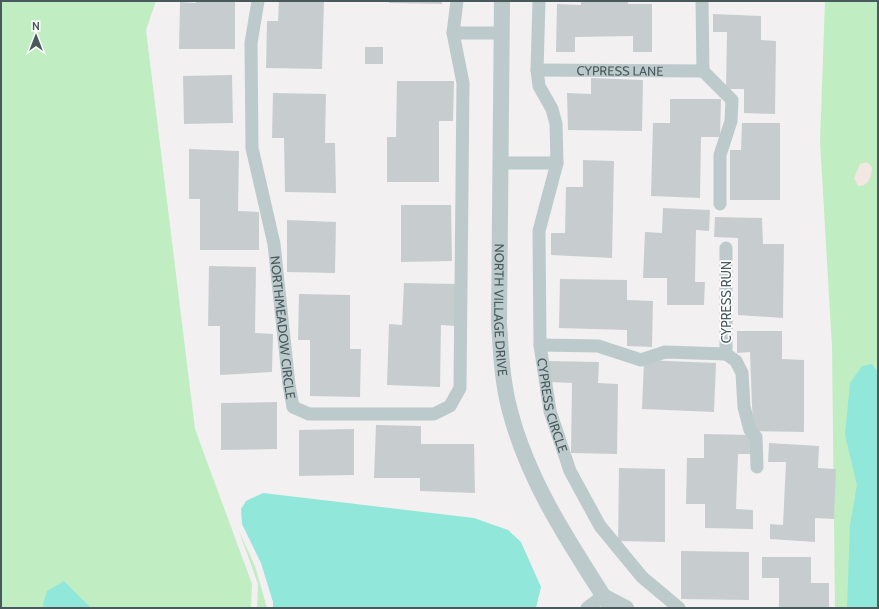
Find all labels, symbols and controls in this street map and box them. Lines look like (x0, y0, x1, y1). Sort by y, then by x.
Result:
north arrow (16, 16, 56, 56)
text: N (32, 19, 40, 33)
street label: CYPRESS LANE (577, 62, 663, 79)
street label: NORTH VILLAGE DRIVE (491, 244, 511, 377)
street label: NORTHMEADOW CIRCLE (267, 255, 299, 400)
street label: CYPRESS RUN (718, 261, 734, 343)
street label: CYPRESS CIRCLE (534, 357, 571, 455)

